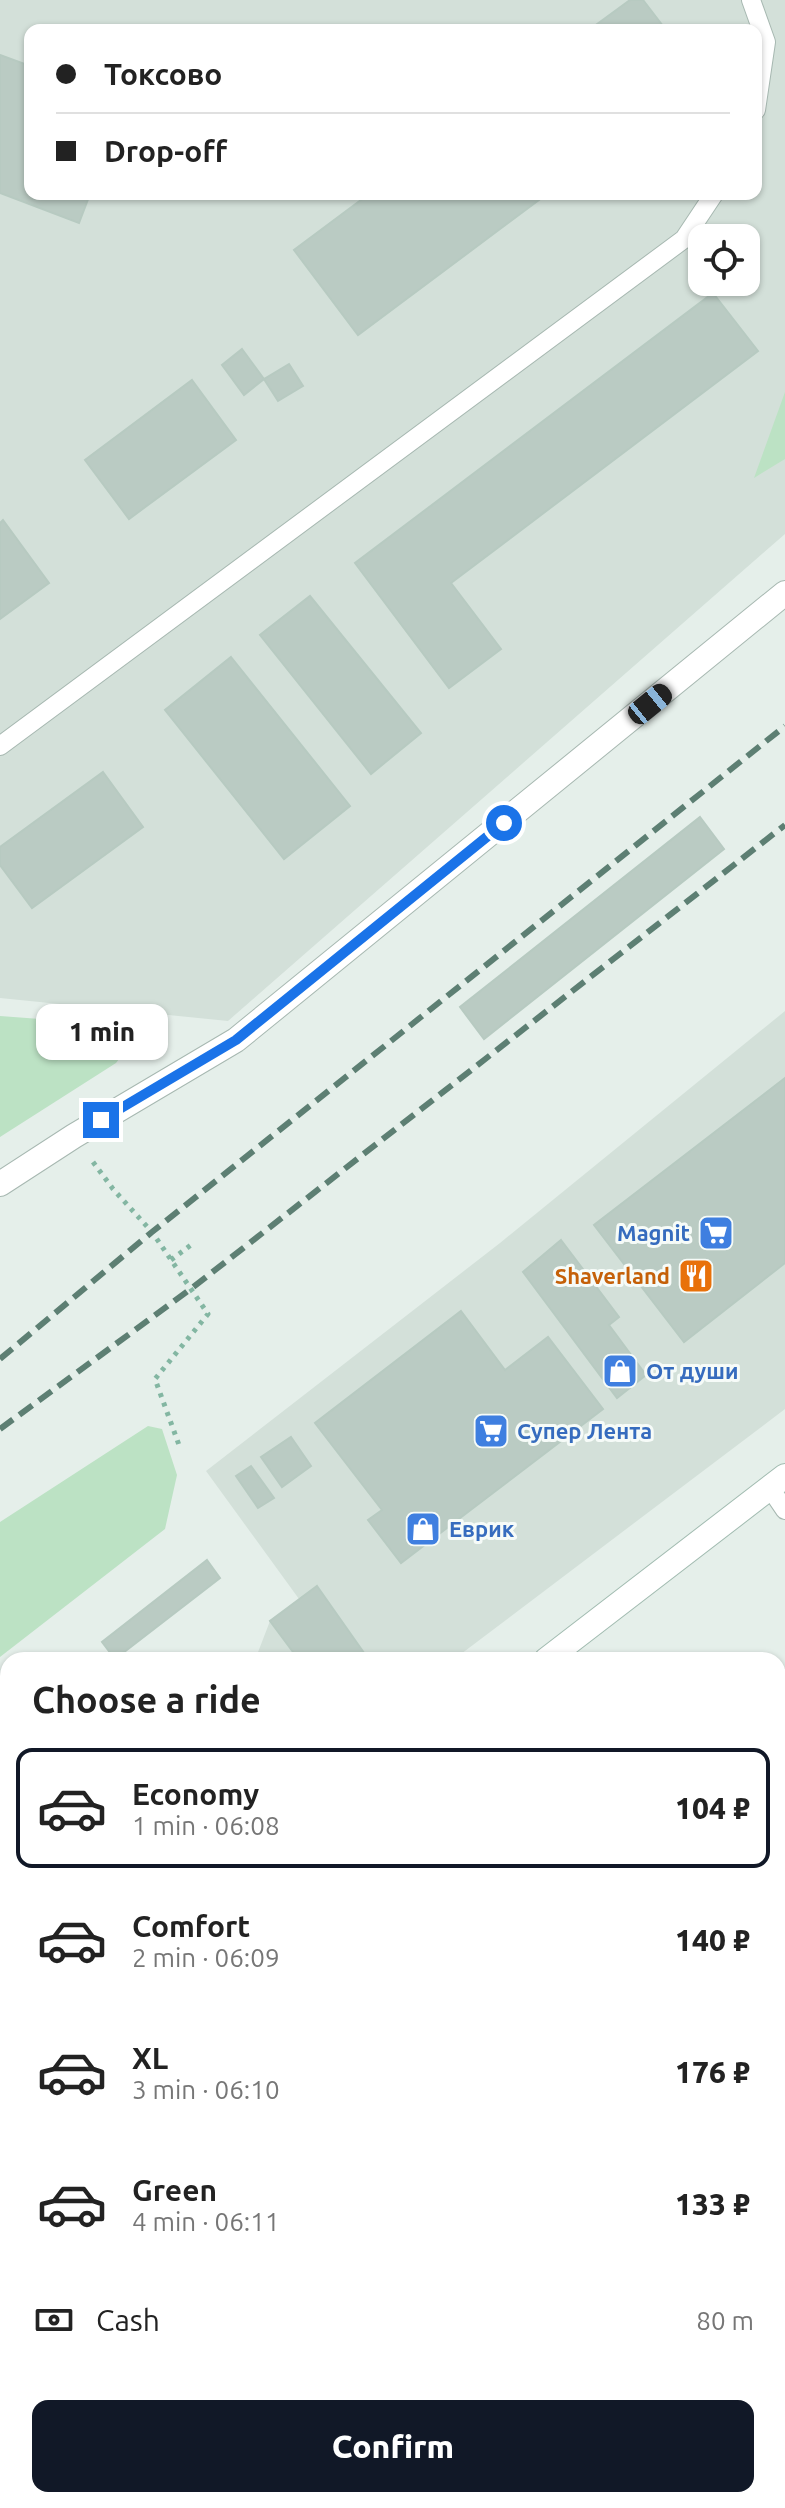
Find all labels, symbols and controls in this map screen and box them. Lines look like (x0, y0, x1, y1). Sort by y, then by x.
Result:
text: Токсово (104, 57, 222, 91)
text: Drop-off (104, 134, 227, 168)
map controls (688, 224, 760, 296)
button: locate (688, 224, 760, 296)
car (624, 680, 676, 728)
route start (486, 805, 522, 841)
callout: 1 min (35, 1004, 167, 1060)
text: 1 min (69, 1017, 135, 1046)
route end (83, 1102, 119, 1138)
supermarket icon: Magnit (697, 1214, 735, 1252)
place label: Magnit (617, 1220, 690, 1245)
restaurant icon: Shaverland (677, 1257, 715, 1295)
place label: Shaverland (555, 1263, 670, 1288)
shop icon: От души (601, 1352, 639, 1390)
place label: От души (646, 1358, 738, 1383)
supermarket icon: Супер Лента (472, 1412, 510, 1450)
place label: Супер Лента (517, 1418, 652, 1443)
shop icon: Еврик (404, 1510, 442, 1548)
place label: Еврик (449, 1516, 515, 1541)
text: Choose a ride (32, 1679, 261, 1720)
icon: car (36, 1772, 108, 1844)
text: Economy (132, 1777, 259, 1811)
text: 104 ₽ (675, 1791, 750, 1825)
text: 1 min · 06:08 (132, 1811, 280, 1840)
icon: car (36, 1904, 108, 1976)
text: Comfort (132, 1909, 250, 1943)
text: 140 ₽ (675, 1923, 750, 1957)
text: 2 min · 06:09 (132, 1943, 280, 1972)
icon: car (36, 2036, 108, 2108)
text: XL (132, 2041, 168, 2075)
text: 176 ₽ (675, 2055, 750, 2089)
text: 3 min · 06:10 (132, 2075, 280, 2104)
icon: car (36, 2168, 108, 2240)
text: Green (132, 2173, 217, 2207)
text: 133 ₽ (675, 2187, 750, 2221)
text: 4 min · 06:11 (132, 2207, 280, 2236)
icon: cash (32, 2298, 76, 2342)
text: Cash (96, 2303, 160, 2337)
text: 80 m (696, 2306, 754, 2335)
button: Confirm (32, 2400, 754, 2492)

